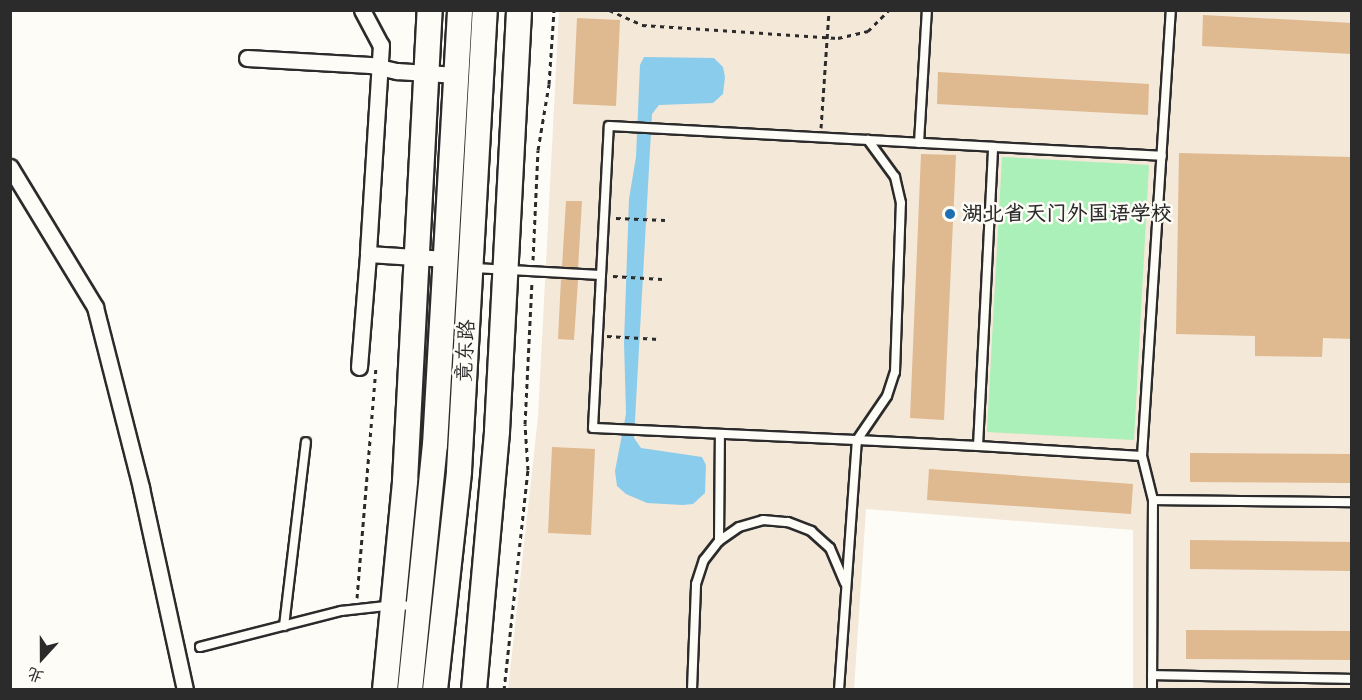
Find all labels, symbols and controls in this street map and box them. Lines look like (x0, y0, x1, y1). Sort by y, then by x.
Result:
place label: 湖北省天门外国语学校 (962, 201, 1172, 227)
marker: 湖北省天门外国语学校 (943, 207, 957, 221)
street label: 竟东路 (452, 319, 480, 383)
north arrow (12, 628, 72, 688)
text: 北 (24, 663, 47, 687)

